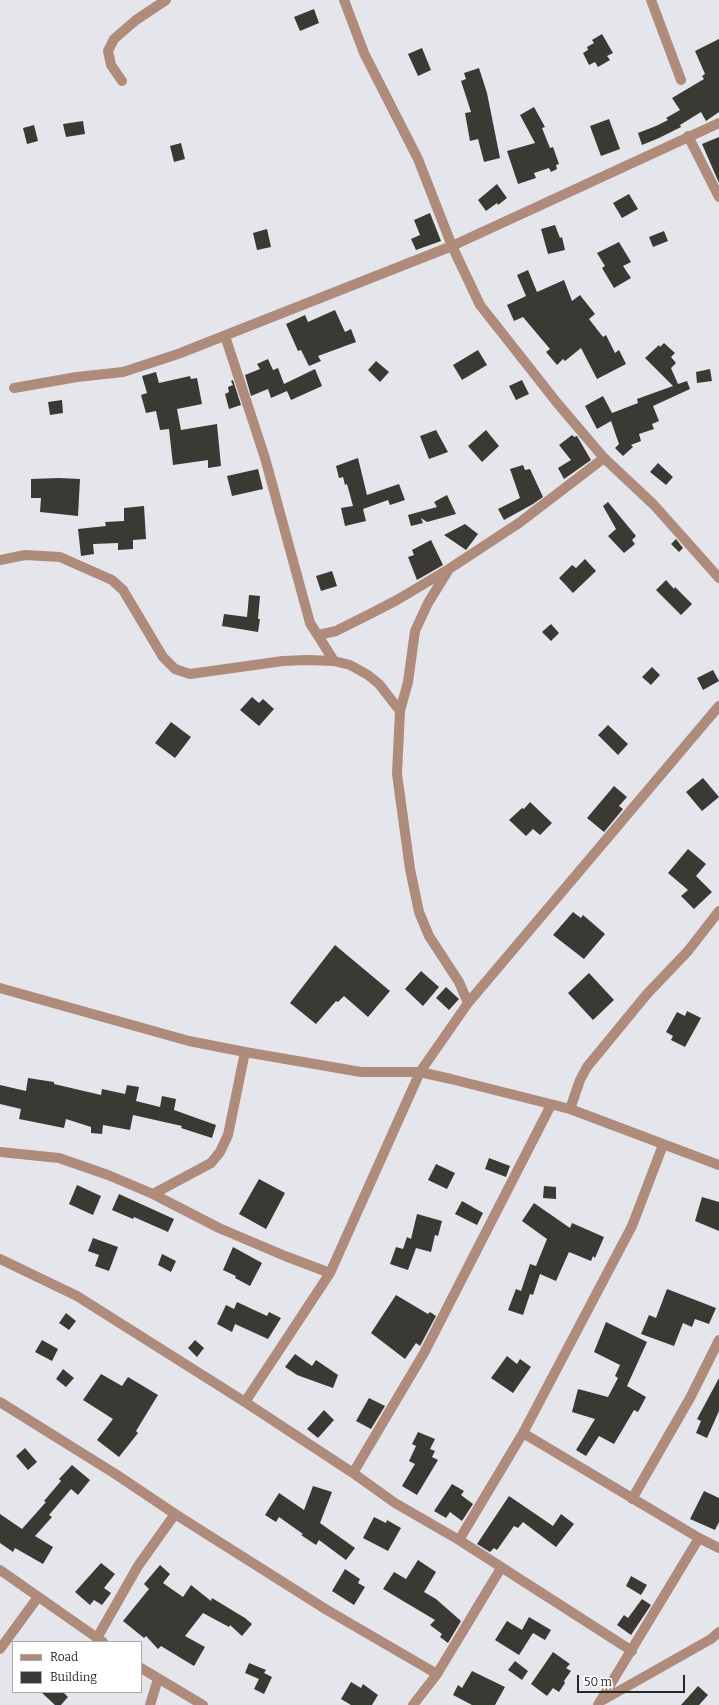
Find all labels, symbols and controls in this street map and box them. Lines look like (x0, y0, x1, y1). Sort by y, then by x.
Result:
legend (12, 1641, 142, 1693)
text: Road (50, 1650, 78, 1664)
scale bar (579, 1667, 687, 1693)
text: Building (50, 1670, 97, 1684)
text: 50 m (584, 1675, 612, 1689)

